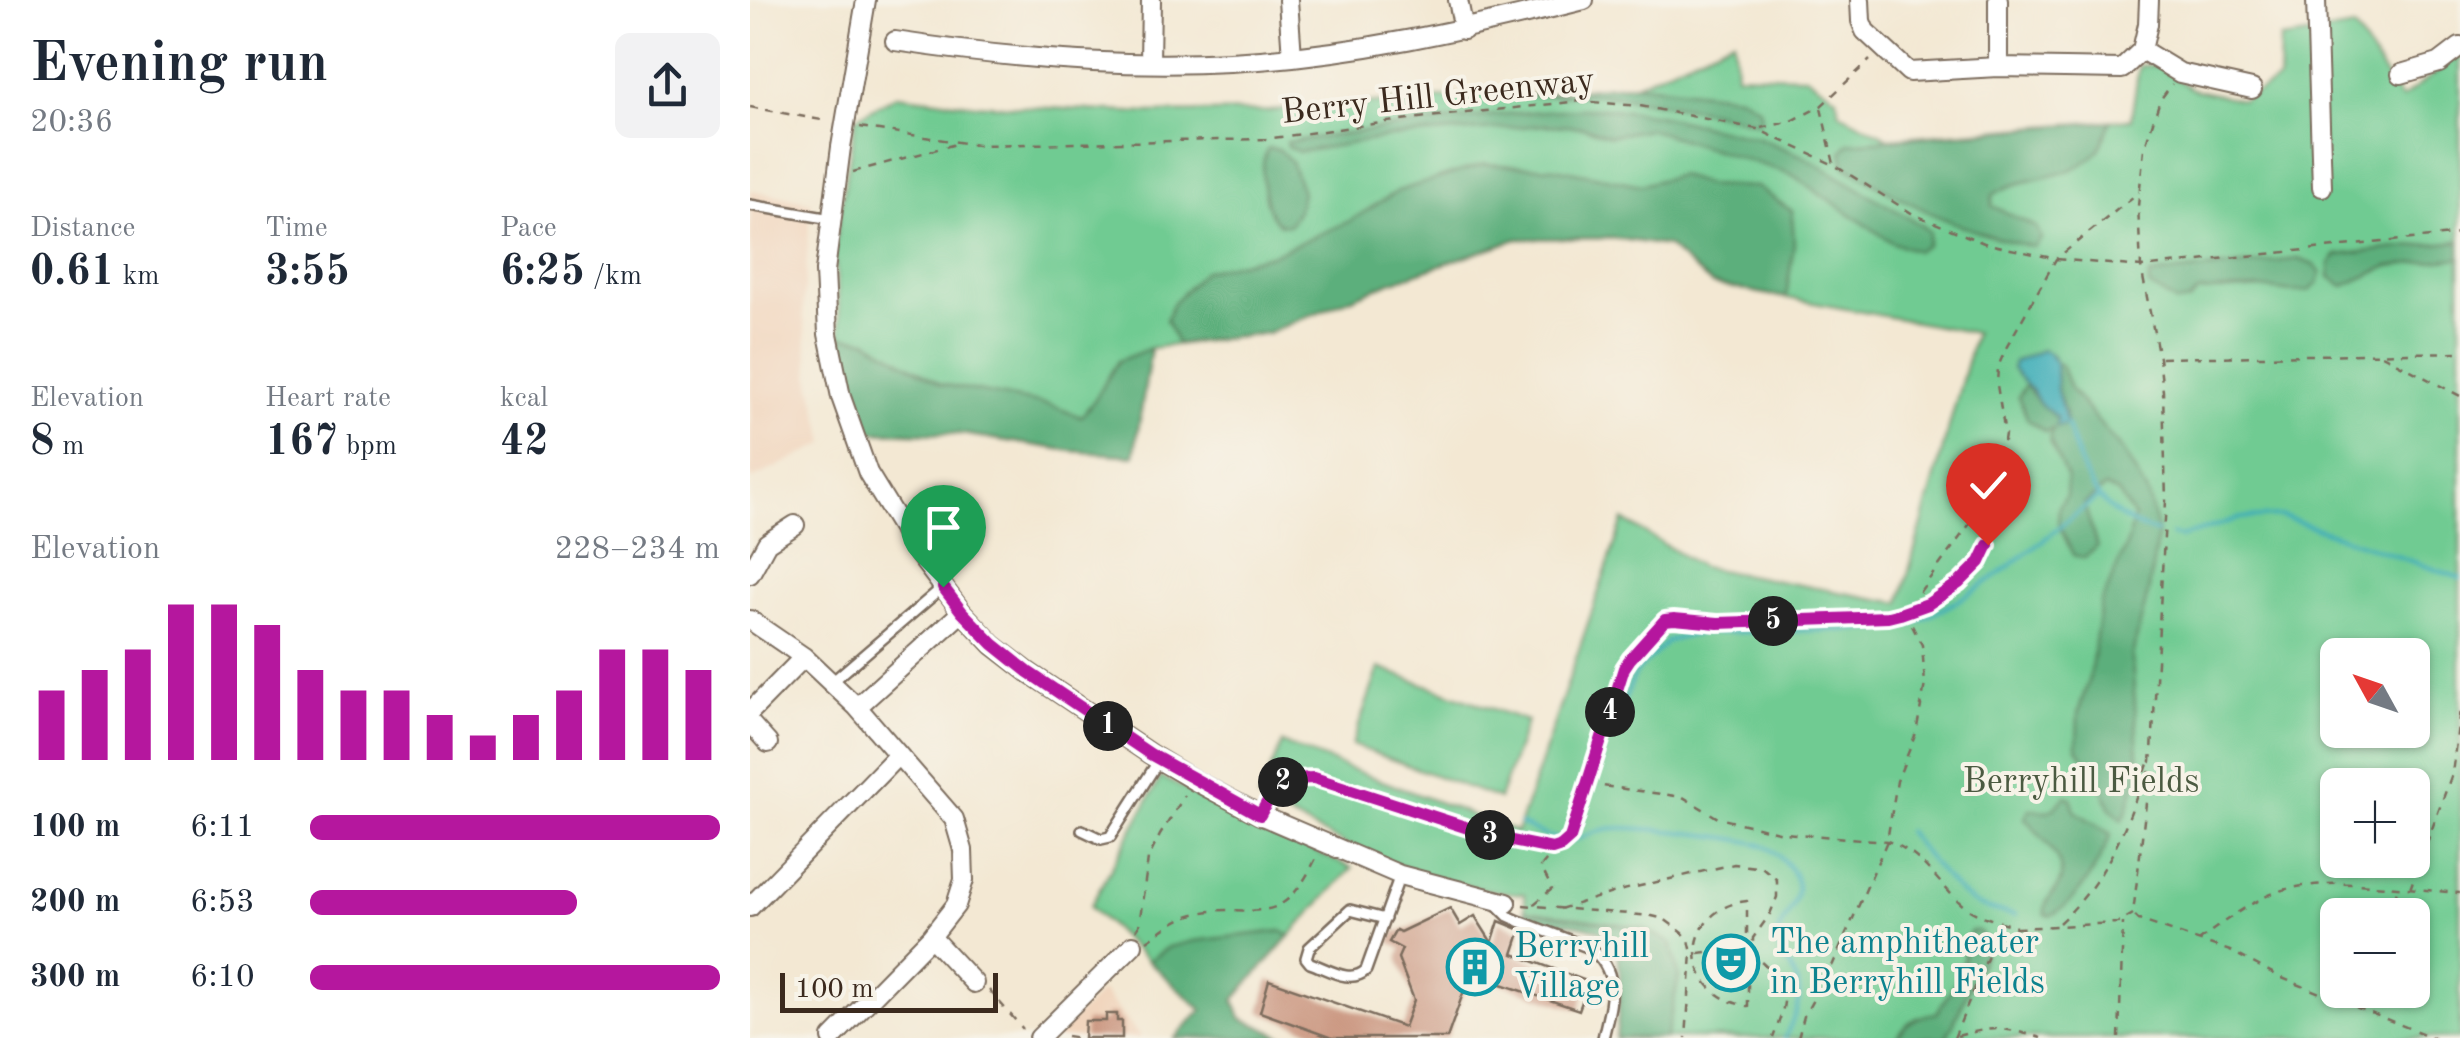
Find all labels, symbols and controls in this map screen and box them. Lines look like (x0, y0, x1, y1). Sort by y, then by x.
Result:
button: share (615, 33, 720, 138)
text: Evening run (30, 38, 328, 93)
street label: Berry Hill Greenway (1280, 63, 1596, 131)
text: 20:36 (30, 107, 113, 139)
text: Distance (30, 215, 135, 243)
text: Time (265, 215, 328, 243)
text: Pace (500, 215, 557, 243)
text: 0.61 (30, 252, 115, 294)
text: 3:55 (265, 252, 350, 294)
text: 6:25 (500, 252, 585, 294)
text: km (115, 263, 159, 291)
text: /km (585, 263, 642, 291)
text: Elevation (30, 385, 144, 413)
text: Heart rate (265, 385, 391, 413)
text: kcal (500, 385, 548, 413)
text: 8 (30, 422, 54, 464)
text: 167 (265, 422, 338, 464)
text: 42 (500, 422, 549, 464)
text: m (54, 433, 84, 461)
text: bpm (338, 433, 397, 461)
pin (1946, 443, 2031, 546)
icon: check (1961, 458, 2016, 513)
pin (901, 485, 986, 588)
icon: arrive (916, 500, 971, 555)
text: Elevation (30, 534, 160, 566)
text: 228–234 m (554, 534, 720, 566)
pin: 5 (1748, 596, 1798, 646)
text: 5 (1765, 607, 1781, 635)
north arrow (2320, 638, 2430, 748)
map controls (2320, 638, 2430, 1008)
pin: 4 (1585, 687, 1635, 737)
text: 4 (1602, 698, 1618, 726)
pin: 1 (1083, 701, 1133, 751)
text: 1 (1100, 712, 1116, 740)
pin: 2 (1258, 757, 1308, 807)
park label: Berryhill Fields (1963, 765, 2199, 800)
text: 2 (1275, 768, 1291, 796)
button: + (2320, 768, 2430, 878)
pin: 3 (1465, 810, 1515, 860)
text: 100 m (30, 812, 120, 844)
text: 6:11 (190, 812, 255, 844)
text: 3 (1482, 821, 1498, 849)
text: 200 m (30, 887, 120, 919)
text: 6:53 (190, 887, 255, 919)
button: − (2320, 898, 2430, 1008)
place label: The amphitheater in Berryhill Fields (1770, 926, 2045, 1001)
place label: Berryhill Village (1514, 930, 1649, 1005)
theatre icon: The amphitheater in Berryhill Fields (1701, 933, 1761, 993)
building icon: Berryhill Village (1445, 937, 1505, 997)
text: 300 m (30, 962, 120, 994)
text: 6:10 (190, 962, 255, 994)
scale bar (780, 968, 998, 1012)
text: 100 m (795, 976, 874, 1004)

